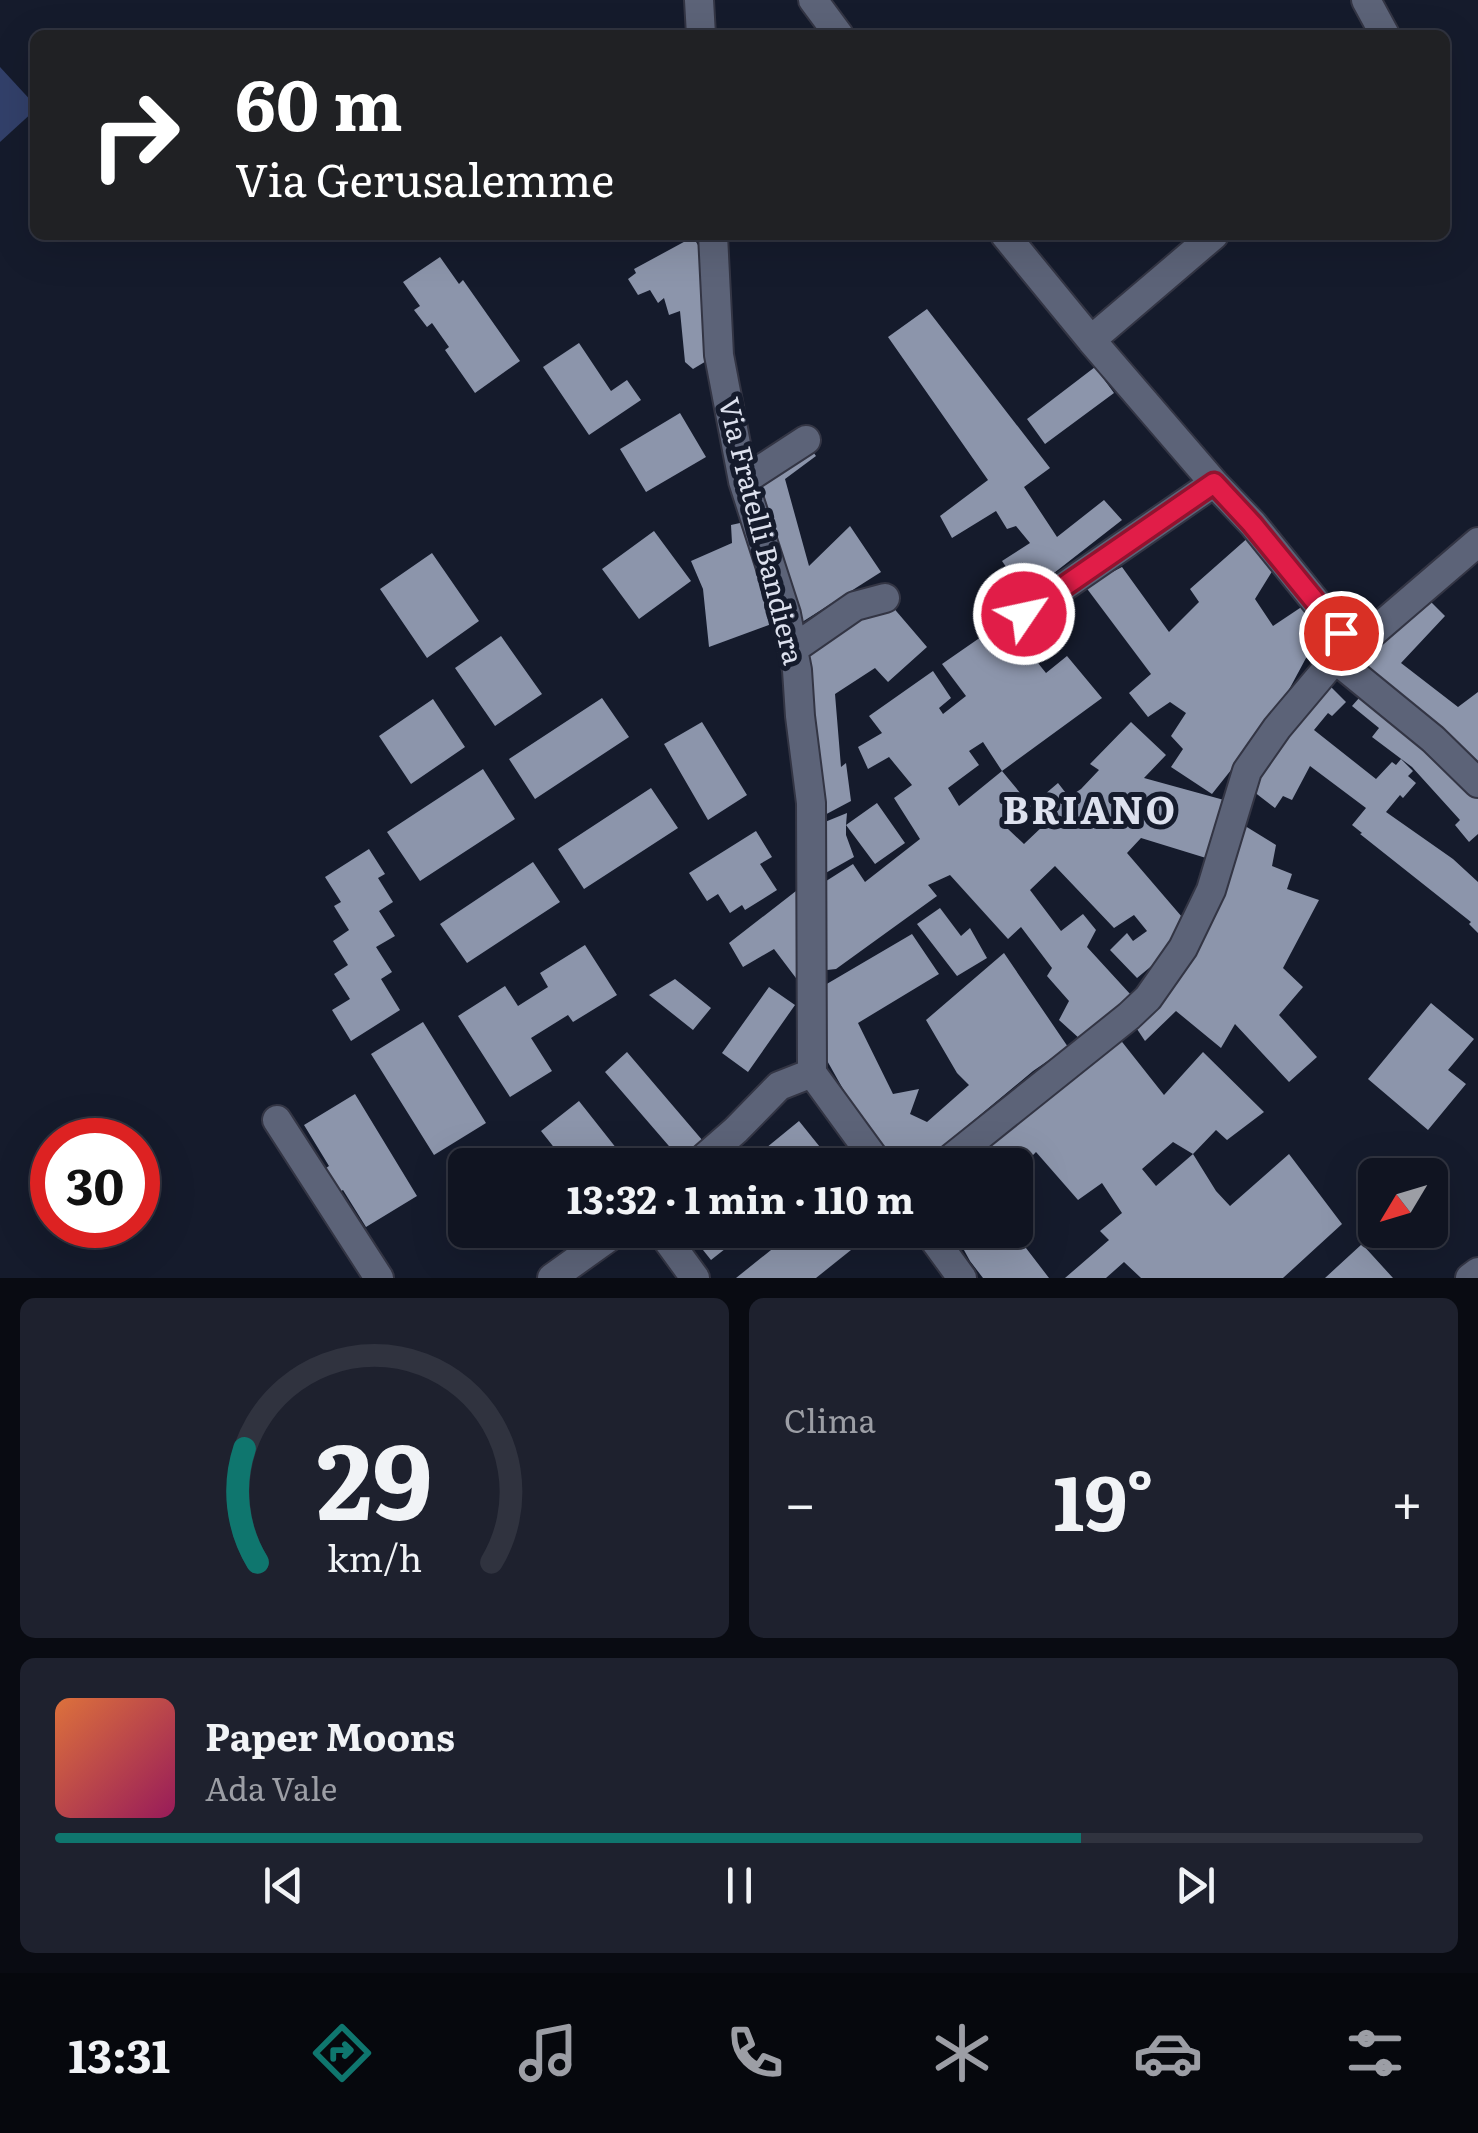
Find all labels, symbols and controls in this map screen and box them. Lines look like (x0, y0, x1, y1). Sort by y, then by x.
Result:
text: 60 m (235, 49, 403, 153)
icon: right (70, 70, 200, 200)
text: Via Gerusalemme (235, 144, 614, 211)
street label: Via Fratelli Bandiera (709, 392, 816, 669)
position arrow (972, 562, 1076, 666)
pin (1299, 591, 1384, 676)
icon: arrive (1314, 606, 1369, 661)
district label: BRIANO (1002, 779, 1178, 836)
speed limit sign: 30 (30, 1118, 160, 1248)
north arrow (1358, 1158, 1448, 1248)
map controls (1358, 1158, 1448, 1248)
text: 13:32 · 1 min · 110 m (567, 1169, 914, 1226)
text: Clima (784, 1395, 876, 1443)
text: 29 (317, 1398, 432, 1552)
text: 19° (1053, 1443, 1154, 1554)
text: − (784, 1459, 816, 1541)
text: + (1391, 1459, 1423, 1541)
text: km/h (327, 1530, 422, 1583)
text: Paper Moons (205, 1706, 455, 1763)
text: Ada Vale (205, 1763, 337, 1811)
icon: previous (256, 1858, 311, 1913)
icon: pause (712, 1858, 767, 1913)
icon: next (1168, 1858, 1223, 1913)
icon: directions (307, 2018, 377, 2088)
icon: music (513, 2018, 583, 2088)
icon: phone (720, 2018, 790, 2088)
icon: climate (927, 2018, 997, 2088)
icon: car (1133, 2018, 1203, 2088)
icon: filters (1340, 2018, 1410, 2088)
text: 13:31 (68, 2020, 170, 2087)

